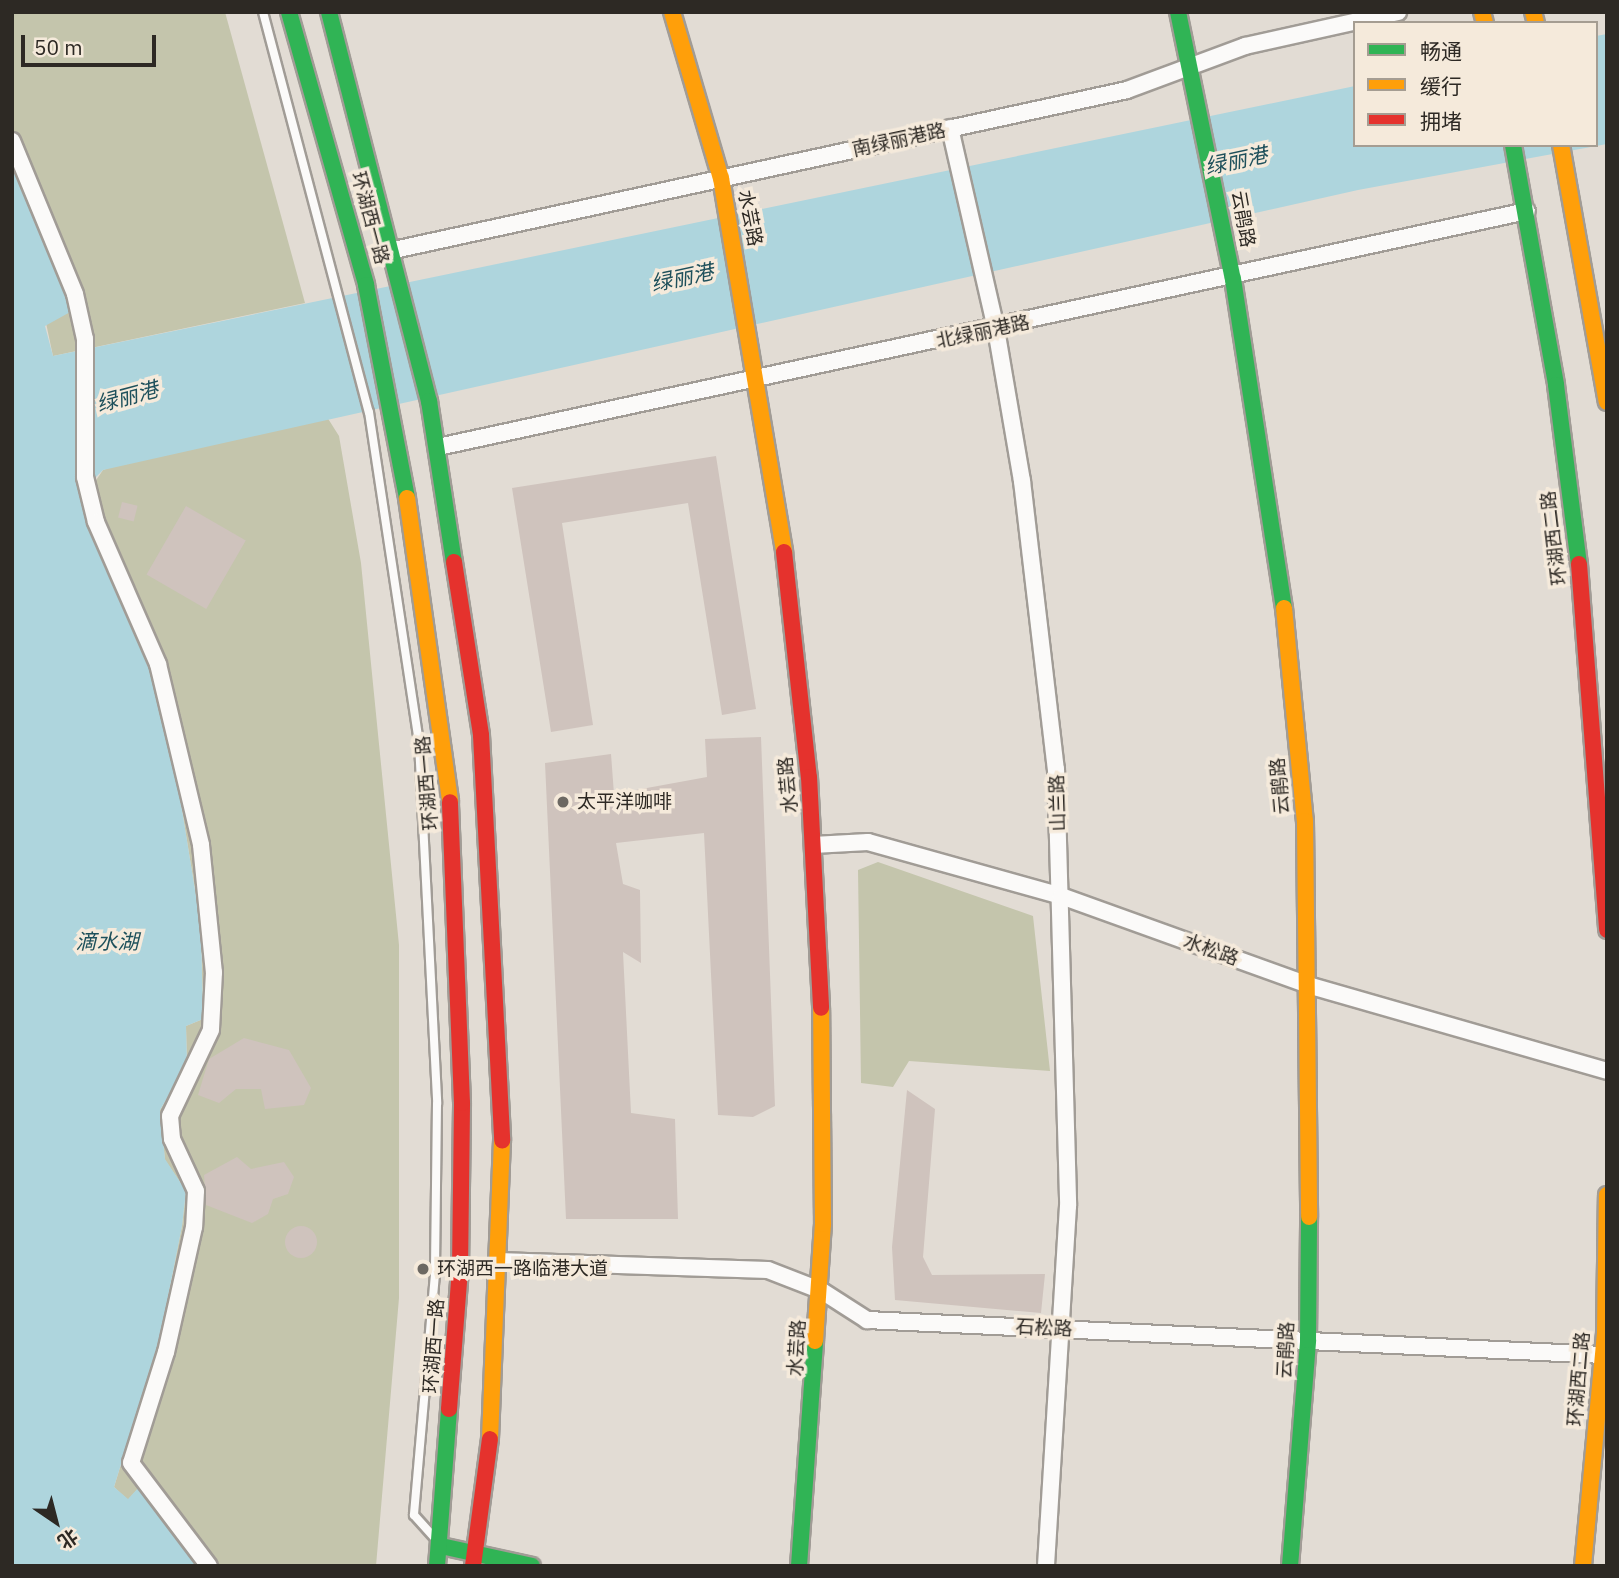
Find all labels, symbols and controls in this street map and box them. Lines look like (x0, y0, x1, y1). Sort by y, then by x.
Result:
scale bar (24, 21, 159, 65)
legend (1353, 21, 1598, 147)
text: 50 m (34, 33, 83, 61)
text: 畅通 (1420, 37, 1462, 65)
text: 缓行 (1420, 72, 1462, 100)
text: 拥堵 (1420, 107, 1462, 135)
street label: 南绿丽港路 (850, 119, 948, 161)
water label: 绿丽港 (1203, 141, 1269, 179)
street label: 环湖西一路 (347, 169, 393, 267)
street label: 水芸路 (733, 188, 767, 248)
street label: 云鹃路 (1227, 189, 1259, 249)
water label: 绿丽港 (649, 258, 715, 296)
street label: 北绿丽港路 (934, 311, 1032, 353)
water label: 绿丽港 (93, 376, 161, 416)
street label: 环湖西二路 (1537, 489, 1571, 587)
street label: 环湖西一路 (412, 735, 442, 831)
street label: 水芸路 (774, 756, 802, 814)
street label: 云鹃路 (1266, 757, 1294, 815)
street label: 山兰路 (1046, 774, 1070, 832)
place label: 太平洋咖啡 (577, 791, 672, 813)
marker: 太平洋咖啡 (555, 794, 571, 810)
water label: 滴水湖 (76, 928, 138, 954)
street label: 水松路 (1180, 930, 1242, 970)
place label: 环湖西一路临港大道 (437, 1258, 608, 1280)
marker: 环湖西一路临港大道 (415, 1261, 431, 1277)
street label: 环湖西一路 (419, 1298, 449, 1394)
street label: 石松路 (1015, 1315, 1073, 1341)
street label: 水芸路 (784, 1319, 810, 1377)
street label: 云鹃路 (1273, 1321, 1299, 1379)
street label: 环湖西二路 (1564, 1331, 1594, 1427)
north arrow (21, 1487, 91, 1557)
text: 北 (53, 1524, 83, 1554)

